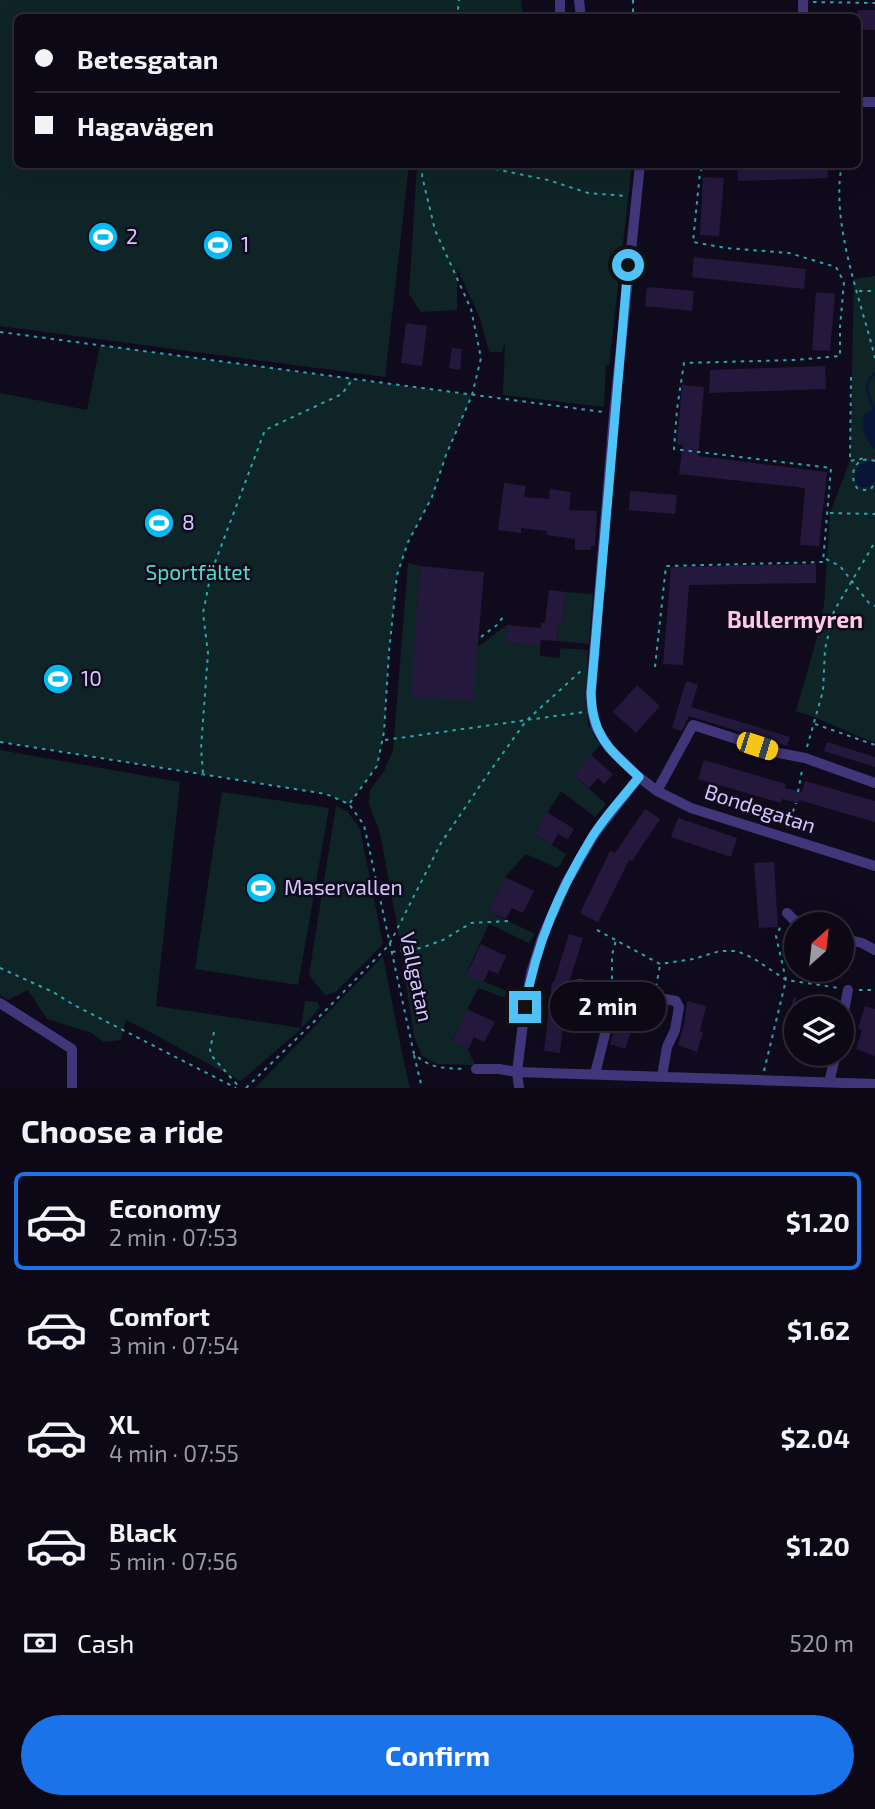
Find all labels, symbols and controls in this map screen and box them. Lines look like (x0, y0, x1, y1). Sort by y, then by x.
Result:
text: Betesgatan (77, 43, 218, 74)
text: Hagavägen (77, 110, 214, 141)
sports icon: 2 (86, 220, 120, 254)
place label: 2 (126, 223, 138, 248)
sports icon: 1 (201, 228, 235, 262)
place label: 1 (241, 231, 249, 256)
route start (612, 249, 644, 281)
sports icon: 8 (142, 506, 176, 540)
place label: 8 (182, 509, 195, 534)
park label: Sportfältet (145, 559, 251, 584)
district label: Bullermyren (727, 605, 863, 633)
sports icon: 10 (41, 662, 75, 696)
place label: 10 (81, 665, 102, 690)
car (734, 730, 781, 762)
street label: Bondegatan (702, 778, 819, 837)
sports icon: Maservallen (244, 871, 278, 905)
place label: Maservallen (284, 874, 403, 899)
north arrow (784, 912, 854, 982)
map controls (784, 912, 854, 1066)
street label: Vallgatan (396, 930, 439, 1024)
callout: 2 min (550, 982, 665, 1032)
route end (509, 991, 541, 1023)
text: 2 min (579, 992, 637, 1020)
button: layers (784, 996, 854, 1066)
text: Choose a ride (21, 1111, 224, 1149)
icon: car (25, 1190, 88, 1253)
text: Economy (109, 1192, 221, 1223)
text: $1.20 (786, 1206, 850, 1237)
text: 2 min · 07:53 (109, 1223, 238, 1251)
icon: car (25, 1298, 88, 1361)
text: Comfort (109, 1300, 210, 1331)
text: $1.62 (787, 1314, 850, 1345)
text: 3 min · 07:54 (109, 1331, 239, 1359)
icon: car (25, 1406, 88, 1469)
text: XL (109, 1408, 140, 1439)
text: $2.04 (781, 1422, 850, 1453)
text: 4 min · 07:55 (109, 1439, 239, 1467)
icon: car (25, 1514, 88, 1577)
text: Black (109, 1516, 177, 1547)
text: $1.20 (786, 1530, 850, 1561)
text: 5 min · 07:56 (109, 1547, 238, 1575)
icon: cash (21, 1624, 59, 1662)
text: Cash (77, 1627, 134, 1658)
text: 520 m (790, 1629, 854, 1657)
button: Confirm (21, 1715, 854, 1795)

